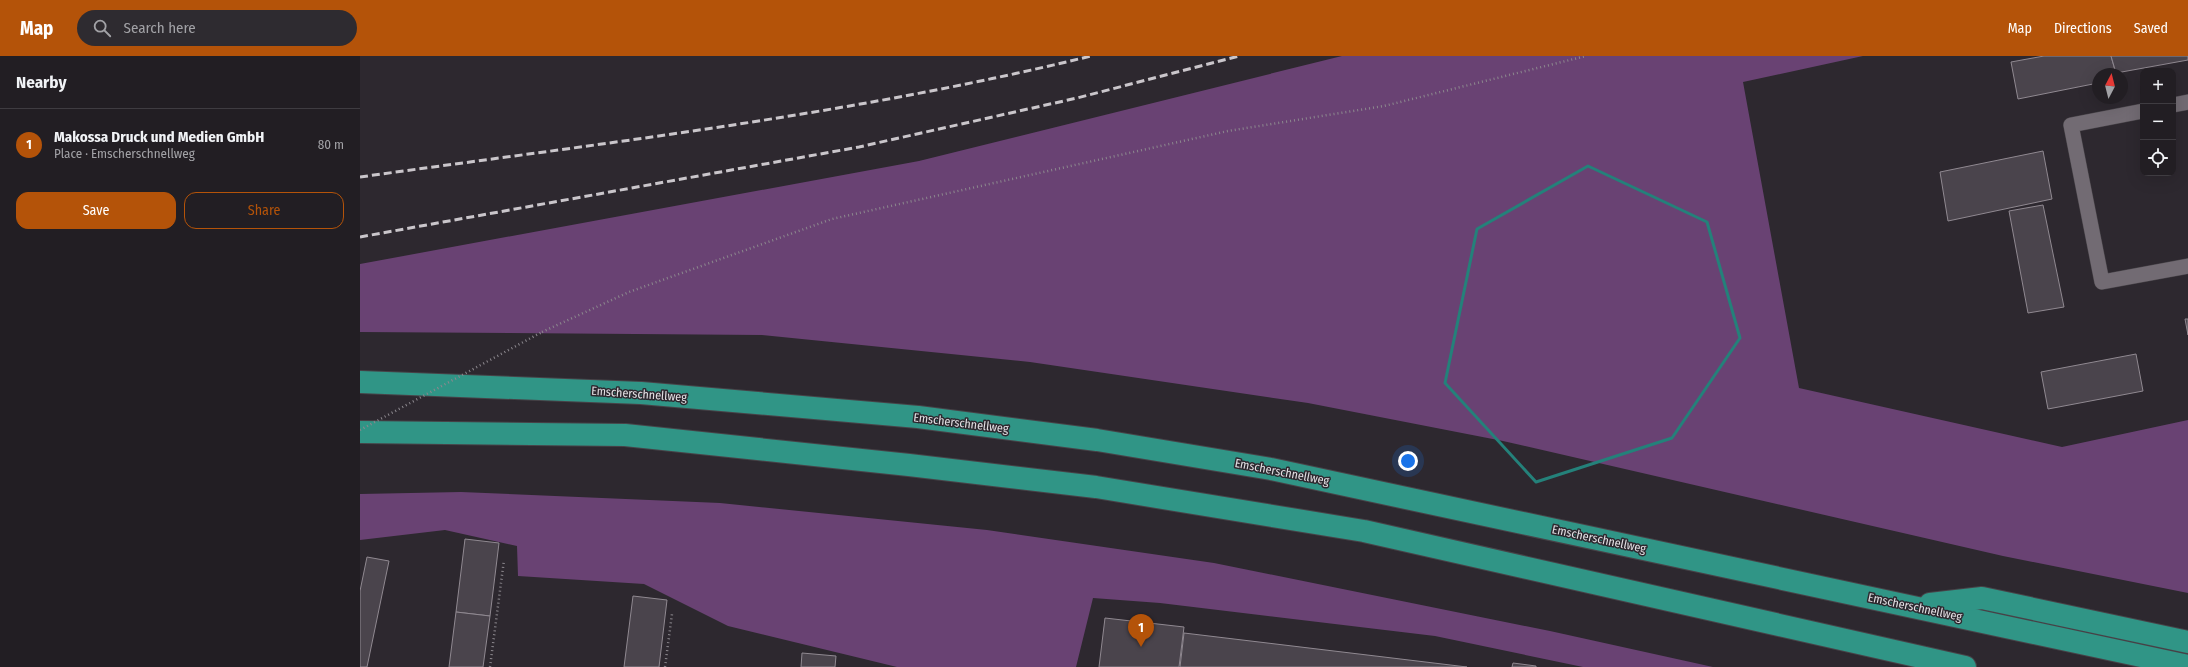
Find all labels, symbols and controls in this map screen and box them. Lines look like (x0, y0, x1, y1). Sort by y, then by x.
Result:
search box (77, 10, 357, 46)
text: Map (20, 17, 53, 40)
icon: search (91, 17, 113, 39)
text: Search here (123, 19, 196, 37)
text: Map (2008, 20, 2032, 37)
text: Directions (2054, 20, 2112, 37)
text: Saved (2134, 20, 2168, 37)
north arrow (2092, 68, 2128, 104)
map controls (2140, 68, 2176, 176)
button: + (2140, 68, 2176, 104)
text: Nearby (16, 72, 67, 93)
button: − (2140, 104, 2176, 140)
text: Makossa Druck und Medien GmbH (54, 128, 264, 146)
text: 1 (26, 137, 32, 152)
text: 80 m (318, 137, 344, 152)
button: locate (2140, 140, 2176, 176)
text: Place · Emscherschnellweg (54, 146, 195, 161)
button: Save (16, 192, 176, 229)
button: Share (184, 192, 344, 229)
street label: Emscherschnellweg (591, 384, 688, 404)
street label: Emscherschnellweg (913, 410, 1010, 436)
your location (1398, 451, 1418, 471)
street label: Emscherschnellweg (1234, 456, 1331, 488)
street label: Emscherschnellweg (1551, 522, 1648, 556)
street label: Emscherschnellweg (1867, 590, 1964, 624)
pin: 1 (1128, 614, 1154, 647)

